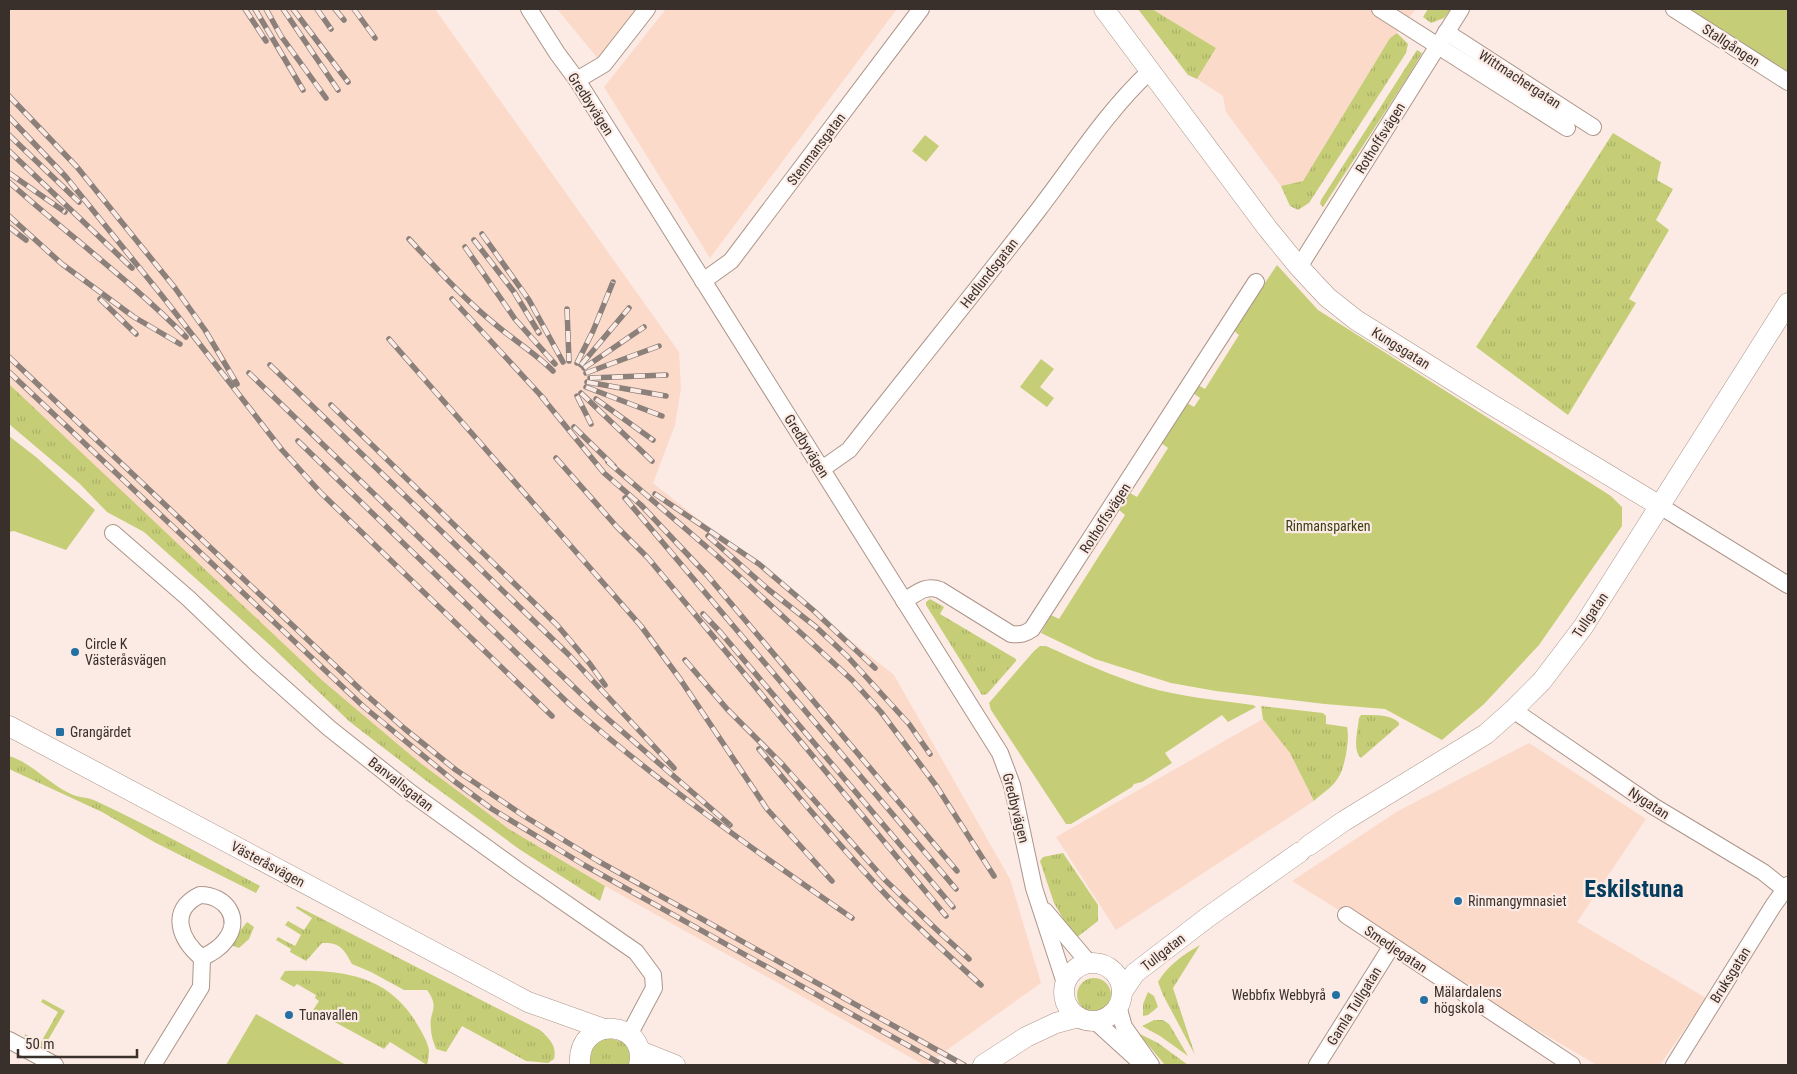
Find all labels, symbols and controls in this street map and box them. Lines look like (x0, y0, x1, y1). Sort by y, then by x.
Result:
street label: Stallgången (1699, 21, 1763, 69)
street label: Wittmachergatan (1476, 47, 1564, 111)
street label: Gredbyvägen (565, 70, 617, 138)
street label: Rothoffsvägen (1352, 100, 1408, 176)
street label: Stenmansgatan (784, 110, 848, 188)
street label: Hedlundsgatan (957, 235, 1021, 311)
street label: Kungsgatan (1369, 324, 1433, 372)
street label: Gredbyvägen (781, 411, 833, 481)
street label: Rothoffsvägen (1076, 480, 1134, 556)
park label: Rinmansparken (1285, 518, 1371, 534)
street label: Tullgatan (1569, 589, 1611, 641)
place label: Circle K Västeråsvägen (85, 636, 166, 668)
marker: Circle K Västeråsvägen (69, 646, 81, 658)
place label: Grangärdet (70, 724, 131, 740)
marker: Grangärdet (54, 726, 66, 738)
street label: Banvallsgatan (365, 754, 437, 814)
street label: Gredbyvägen (1000, 771, 1032, 845)
street label: Nygatan (1625, 784, 1673, 822)
street label: Västeråsvägen (228, 838, 308, 890)
district label: Eskilstuna (1584, 875, 1684, 903)
place label: Rinmangymnasiet (1468, 893, 1567, 909)
marker: Rinmangymnasiet (1452, 895, 1464, 907)
street label: Smedjegatan (1362, 922, 1430, 976)
street label: Tullgatan (1138, 930, 1188, 974)
street label: Bruksgatan (1707, 944, 1753, 1006)
street label: Gamla Tullgatan (1324, 964, 1384, 1048)
place label: Mälardalens högskola (1434, 984, 1502, 1016)
place label: Webbfix Webbyrå (1232, 987, 1326, 1003)
marker: Webbfix Webbyrå (1330, 989, 1342, 1001)
marker: Mälardalens högskola (1418, 994, 1430, 1006)
place label: Tunavallen (299, 1007, 358, 1023)
marker: Tunavallen (283, 1009, 295, 1021)
scale bar (18, 1026, 136, 1058)
text: 50 m (25, 1035, 55, 1053)

